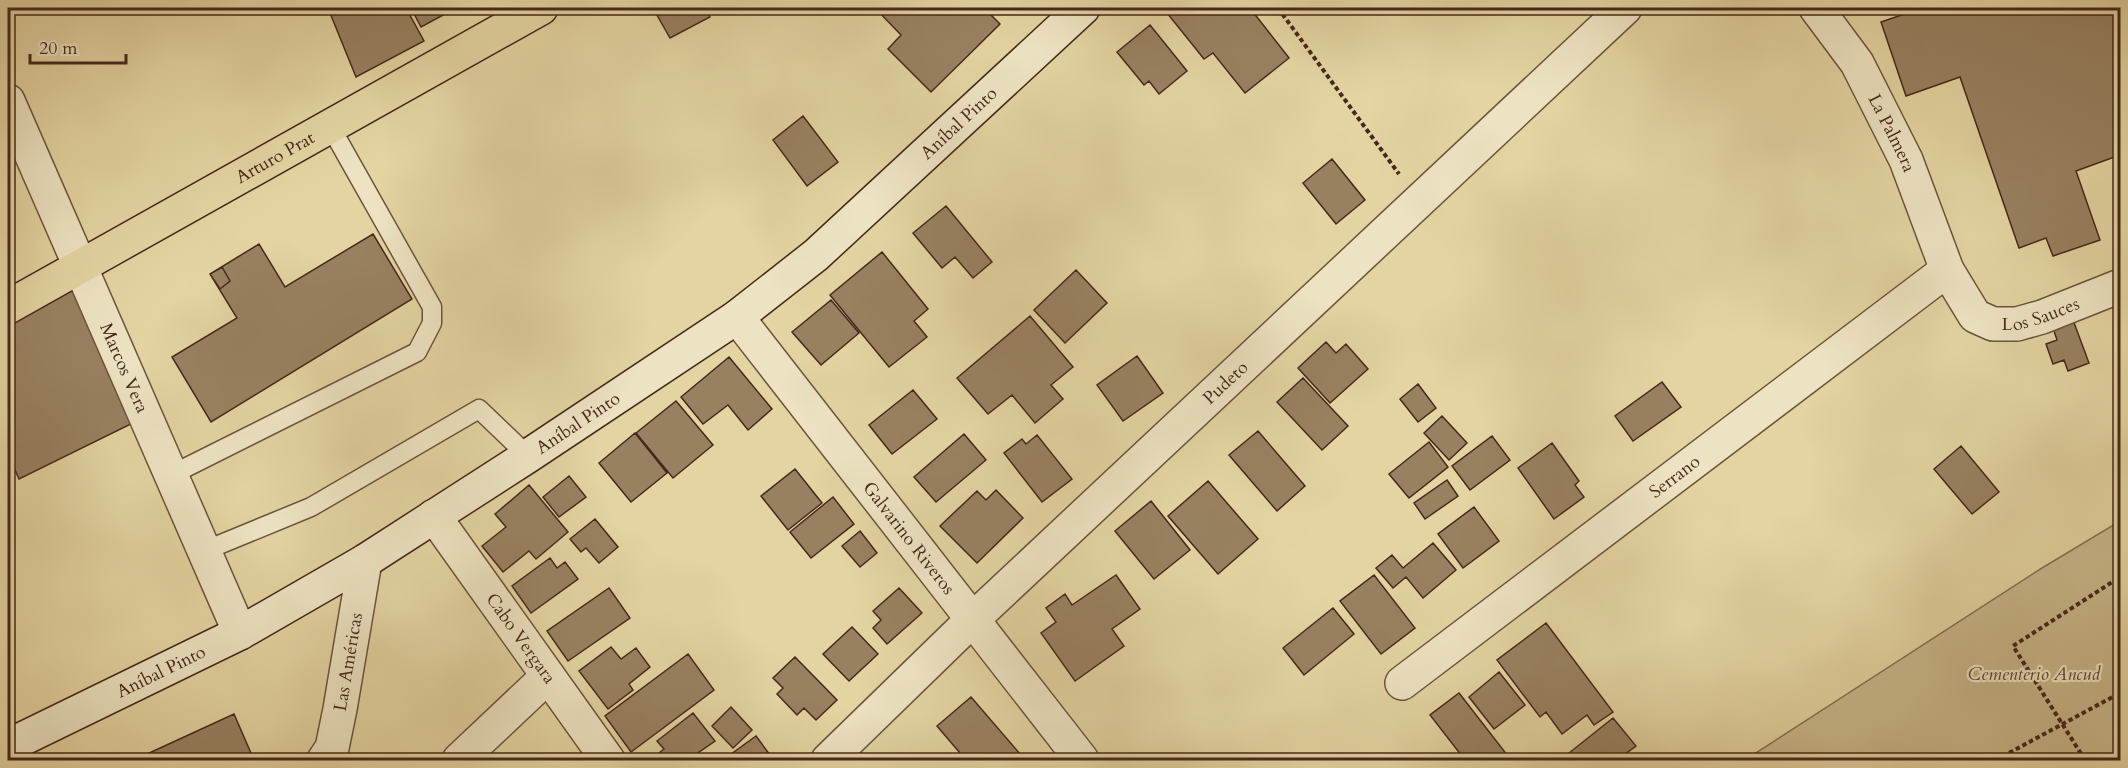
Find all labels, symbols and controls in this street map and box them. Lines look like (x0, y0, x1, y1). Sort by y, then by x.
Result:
scale bar (30, 27, 126, 65)
text: 20 m (39, 36, 78, 61)
street label: Aníbal Pinto (915, 81, 1003, 165)
street label: La Palmera (1862, 90, 1921, 176)
street label: Arturo Prat (231, 125, 319, 190)
street label: Los Sauces (2001, 291, 2083, 338)
street label: Marcos Vera (93, 319, 155, 417)
street label: Pudeto (1197, 355, 1254, 410)
street label: Aníbal Pinto (531, 386, 625, 460)
street label: Serrano (1644, 449, 1706, 504)
street label: Galvarino Riveros (857, 476, 961, 600)
street label: Cabo Vergara (480, 588, 562, 689)
street label: Las Américas (328, 611, 369, 713)
street label: Aníbal Pinto (112, 640, 210, 704)
park label: Cementerio Ancud (1968, 662, 2101, 687)

